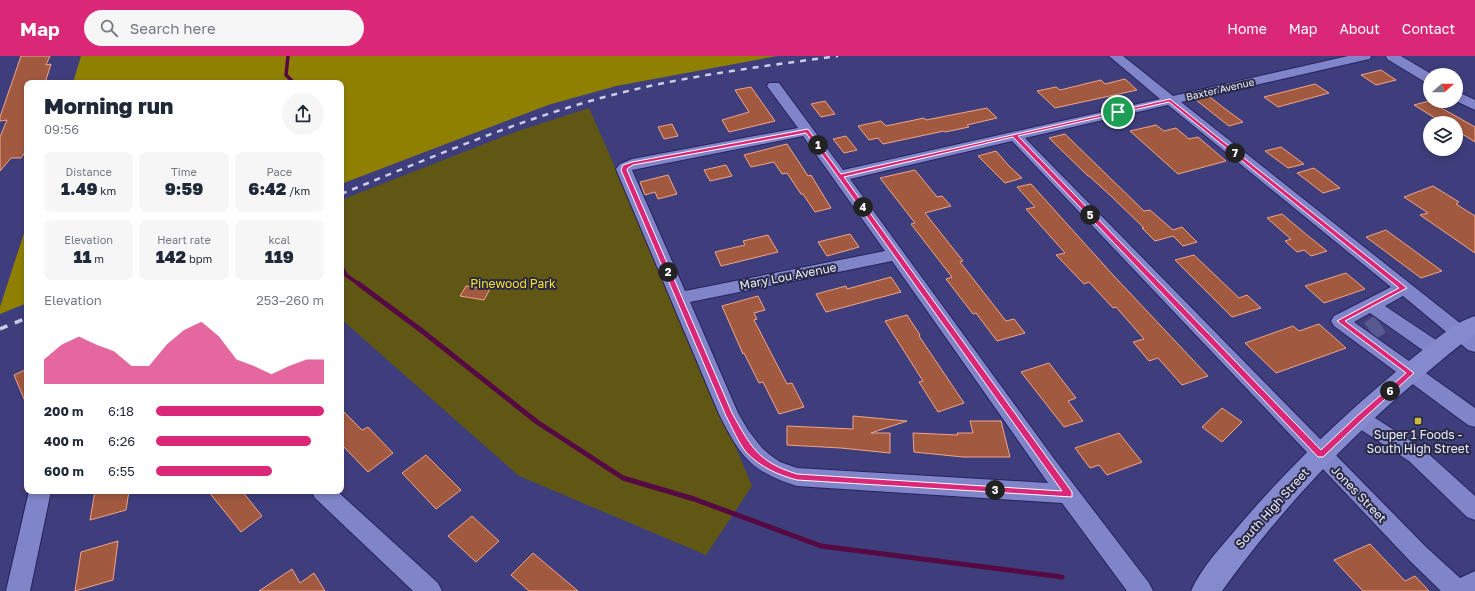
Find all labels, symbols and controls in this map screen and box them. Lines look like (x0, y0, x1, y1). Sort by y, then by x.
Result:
search box (84, 10, 364, 46)
text: Map (20, 17, 60, 40)
icon: search (98, 17, 120, 39)
text: Search here (130, 19, 216, 37)
text: Home (1227, 20, 1267, 37)
text: Map (1289, 20, 1317, 37)
text: About (1339, 20, 1380, 37)
text: Contact (1402, 20, 1455, 37)
north arrow (1423, 68, 1463, 108)
map controls (1423, 68, 1463, 156)
street label: Baxter Avenue (1185, 75, 1255, 103)
text: Morning run (44, 92, 173, 119)
button: share (282, 93, 324, 135)
pin (1101, 95, 1135, 129)
icon: arrive (1107, 101, 1129, 123)
button: layers (1423, 116, 1463, 156)
text: 09:56 (44, 121, 79, 137)
pin: 1 (808, 135, 828, 155)
text: 1 (815, 138, 821, 151)
pin: 7 (1225, 143, 1245, 163)
text: 7 (1232, 146, 1238, 159)
text: Distance (66, 165, 112, 178)
text: Time (171, 165, 197, 178)
text: Pace (266, 165, 292, 178)
text: 1.49 (61, 178, 98, 199)
text: 9:59 (165, 178, 203, 199)
text: 6:42 (248, 178, 286, 199)
text: km (98, 184, 116, 197)
text: /km (286, 184, 310, 197)
pin: 4 (853, 197, 873, 217)
text: 4 (860, 200, 866, 213)
pin: 5 (1080, 205, 1100, 225)
text: 5 (1087, 208, 1093, 221)
text: Elevation (64, 233, 113, 246)
text: Heart rate (157, 233, 211, 246)
text: kcal (268, 233, 290, 246)
text: 11 (73, 246, 91, 267)
text: 142 (156, 246, 186, 267)
text: 119 (265, 246, 294, 267)
text: m (91, 252, 104, 265)
text: bpm (186, 252, 212, 265)
street label: Mary Lou Avenue (738, 259, 838, 293)
pin: 2 (658, 262, 678, 282)
text: 2 (665, 265, 671, 278)
park label: Pinewood Park (470, 276, 556, 291)
text: Elevation (44, 292, 102, 308)
text: 253–260 m (256, 292, 324, 308)
pin: 6 (1380, 381, 1400, 401)
text: 6 (1387, 384, 1394, 397)
text: 200 m (44, 403, 83, 419)
text: 6:18 (108, 403, 134, 419)
marker: Super 1 Foods - South High Street (1413, 416, 1423, 426)
place label: Super 1 Foods - South High Street (1367, 427, 1470, 456)
text: 400 m (44, 433, 84, 449)
text: 6:26 (108, 433, 135, 449)
text: 600 m (44, 463, 84, 479)
text: 6:55 (108, 463, 135, 479)
street label: Jones Street (1328, 463, 1390, 526)
street label: South High Street (1232, 465, 1312, 551)
pin: 3 (985, 480, 1005, 500)
text: 3 (992, 483, 998, 496)

